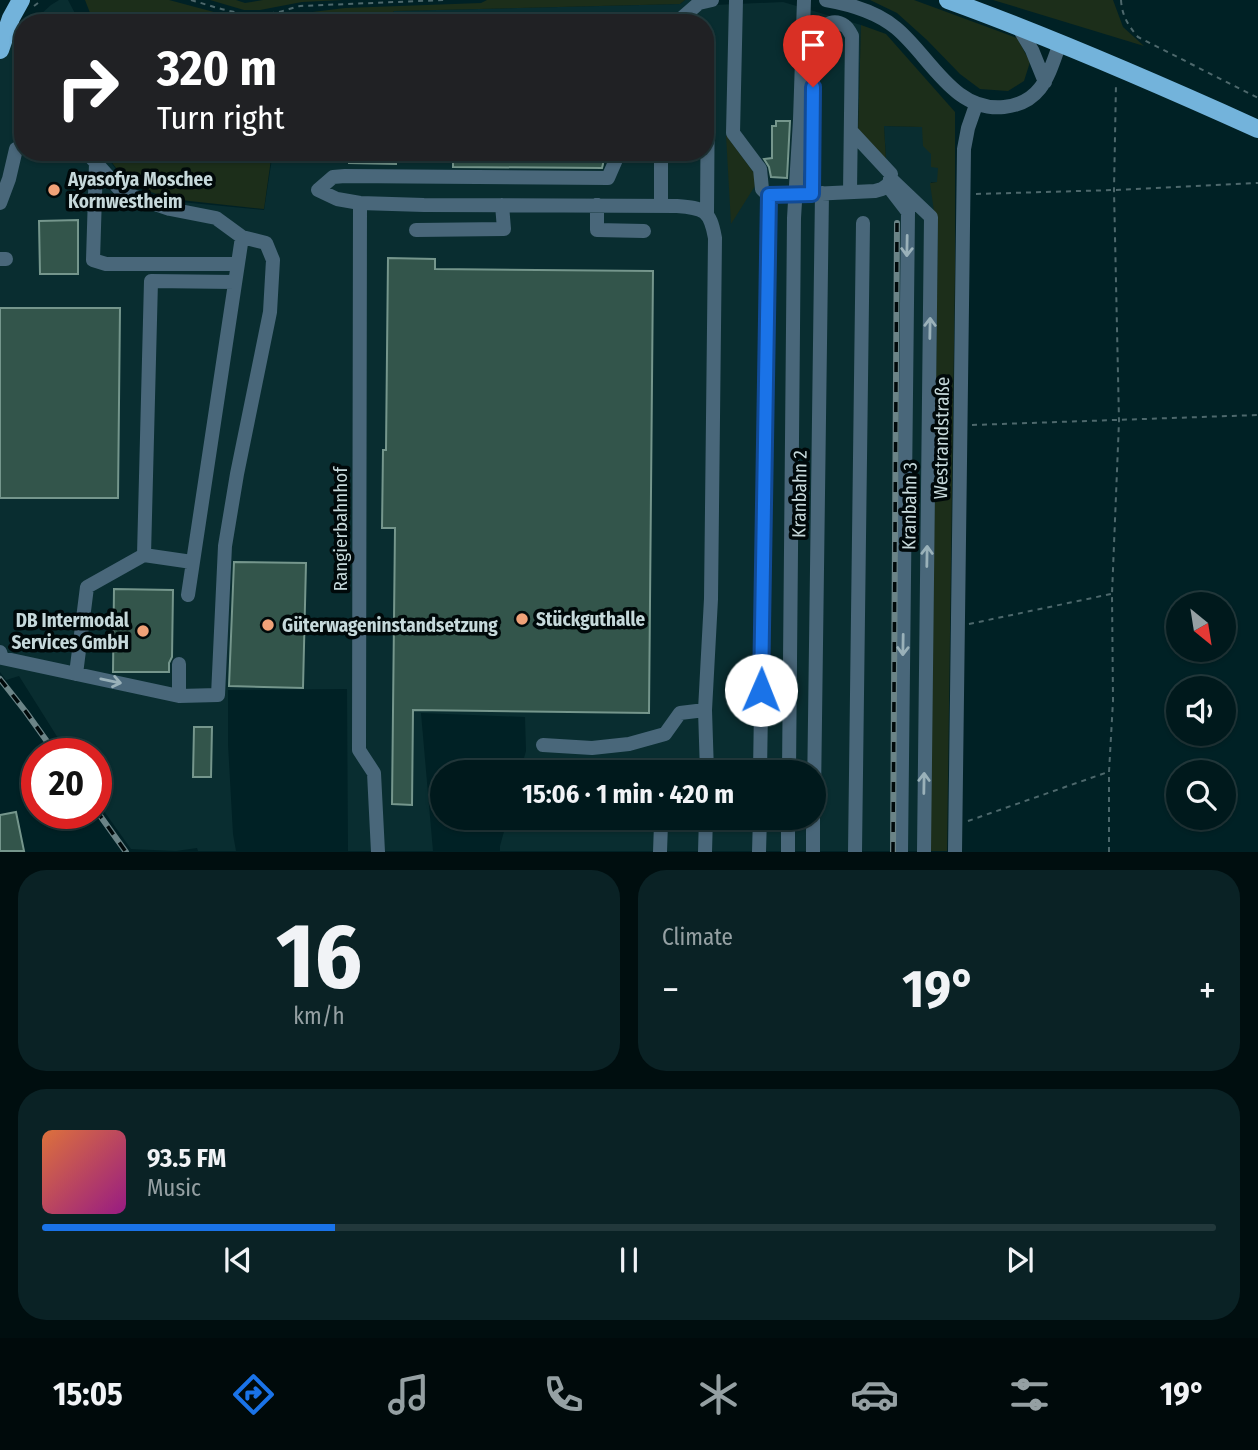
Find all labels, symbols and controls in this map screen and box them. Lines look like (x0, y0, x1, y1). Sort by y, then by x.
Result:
pin (783, 15, 843, 87)
icon: arrive (794, 26, 832, 64)
text: 320 m (157, 39, 277, 98)
icon: right (42, 42, 133, 133)
text: Turn right (157, 99, 284, 137)
place label: Ayasofya Moschee Kornwestheim (67, 168, 213, 213)
marker: Ayasofya Moschee Kornwestheim (46, 182, 62, 198)
one-way arrow (900, 235, 914, 258)
one-way arrow (923, 317, 937, 340)
street label: Westrandstraße (929, 377, 954, 499)
street label: Kranbahn 2 (787, 450, 812, 538)
street label: Kranbahn 3 (897, 462, 922, 550)
street label: Rangierbahnhof (329, 466, 352, 591)
one-way arrow (920, 545, 934, 568)
north arrow (1166, 592, 1236, 662)
map controls (1166, 592, 1236, 830)
place label: Stückguthalle (536, 608, 645, 631)
place label: DB Intermodal Services GmbH (11, 609, 130, 654)
marker: Stückguthalle (514, 611, 530, 627)
place label: Güterwageninstandsetzung (282, 614, 498, 637)
marker: Güterwageninstandsetzung (260, 617, 276, 633)
marker: DB Intermodal Services GmbH (135, 623, 151, 639)
one-way arrow (896, 634, 910, 657)
position arrow (724, 653, 798, 727)
one-way arrow (99, 675, 122, 689)
button: sound (1166, 676, 1236, 746)
speed limit sign: 20 (21, 738, 112, 829)
button: search (1166, 760, 1236, 830)
one-way arrow (918, 772, 931, 795)
text: 15:06 · 1 min · 420 m (522, 779, 734, 810)
text: 16 (276, 902, 362, 1011)
text: Climate (662, 923, 733, 951)
text: 19° (902, 958, 976, 1021)
text: − (662, 967, 679, 1013)
text: + (1199, 967, 1216, 1013)
text: km/h (293, 1002, 345, 1030)
text: 93.5 FM (147, 1143, 226, 1174)
text: Music (147, 1174, 201, 1202)
icon: previous (219, 1241, 257, 1279)
icon: pause (610, 1241, 648, 1279)
icon: next (1001, 1241, 1039, 1279)
icon: directions (229, 1370, 278, 1419)
icon: music (384, 1370, 433, 1419)
icon: phone (539, 1370, 588, 1419)
icon: climate (694, 1370, 743, 1419)
icon: car (850, 1370, 899, 1419)
icon: filters (1005, 1370, 1054, 1419)
text: 15:05 (53, 1375, 123, 1413)
text: 19° (1160, 1375, 1205, 1413)

